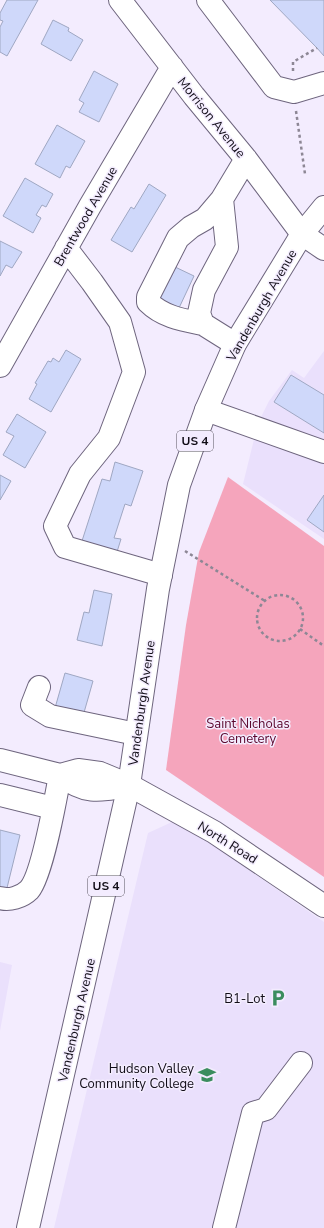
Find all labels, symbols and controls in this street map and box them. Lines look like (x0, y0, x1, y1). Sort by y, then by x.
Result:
street label: Morrison Avenue (173, 73, 249, 162)
street label: Brentwood Avenue (50, 163, 122, 270)
street label: Vandenburgh Avenue (222, 246, 301, 366)
road number: US 4 (177, 431, 213, 451)
street label: Vandenburgh Avenue (124, 639, 160, 768)
park label: Saint Nicholas Cemetery (206, 715, 290, 748)
street label: North Road (194, 817, 261, 868)
road number: US 4 (88, 876, 124, 896)
street label: Vandenburgh Avenue (54, 957, 100, 1085)
parking icon: B1-Lot (268, 988, 288, 1008)
place label: B1-Lot (224, 990, 265, 1008)
place label: Hudson Valley Community College (79, 1060, 194, 1093)
school or university icon: Hudson Valley Community College (197, 1065, 217, 1085)

